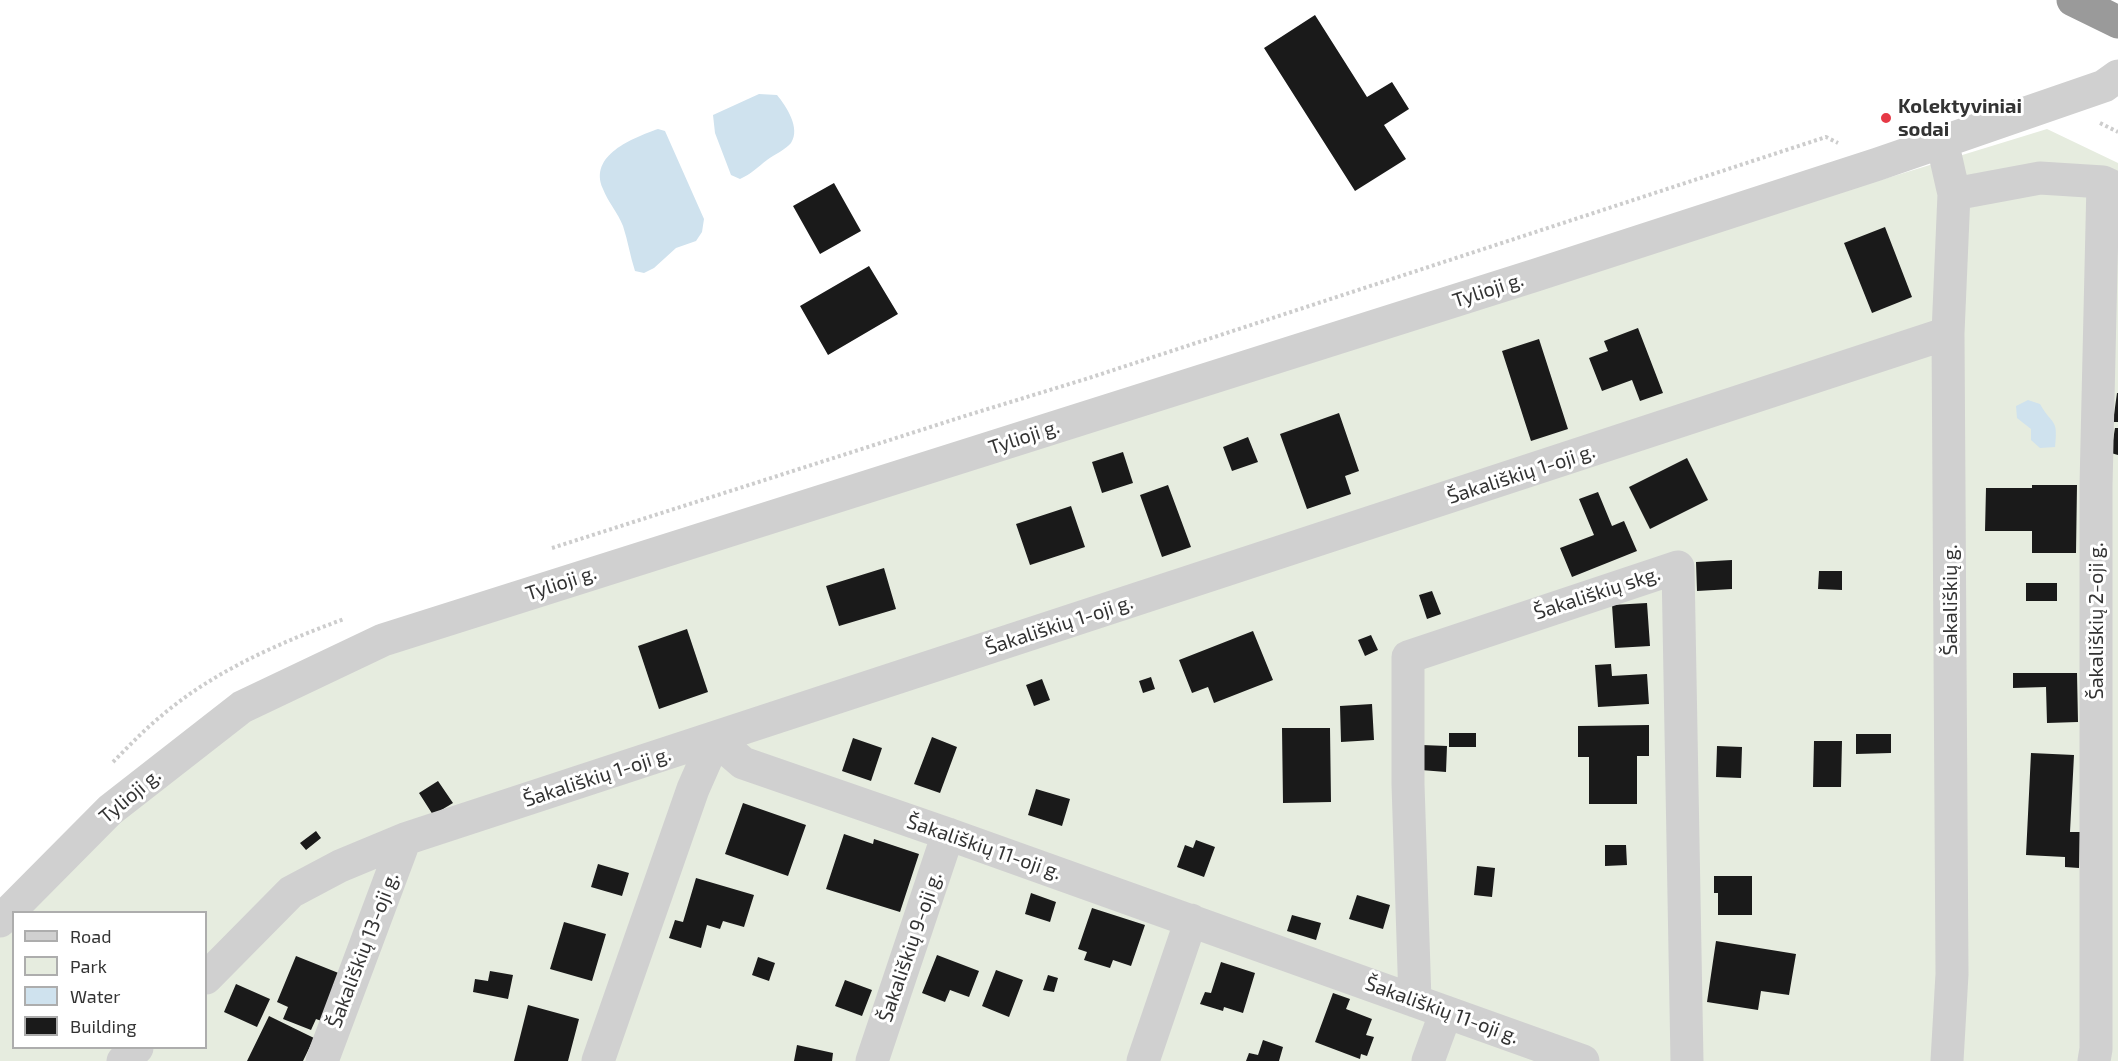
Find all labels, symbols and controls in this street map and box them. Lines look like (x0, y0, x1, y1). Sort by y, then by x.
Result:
place label: Kolektyviniai sodai (1898, 94, 2022, 141)
marker: Kolektyviniai sodai (1879, 111, 1893, 125)
street label: Tylioji g. (1449, 267, 1527, 313)
street label: Tylioji g. (985, 414, 1063, 460)
street label: Šakališkių 1-oji g. (1444, 439, 1598, 509)
street label: Šakališkių 2-oji g. (2084, 542, 2108, 700)
street label: Šakališkių g. (1938, 544, 1962, 656)
street label: Tylioji g. (522, 560, 600, 606)
street label: Šakališkių skg. (1531, 561, 1663, 625)
street label: Šakališkių 1-oji g. (982, 590, 1136, 660)
street label: Šakališkių 1-oji g. (520, 742, 674, 812)
street label: Tylioji g. (94, 763, 166, 829)
street label: Šakališkių 11-oji g. (904, 809, 1064, 885)
street label: Šakališkių 13-oji g. (322, 869, 404, 1031)
street label: Šakališkių 9-oji g. (873, 869, 947, 1025)
legend (12, 911, 207, 1049)
text: Road (70, 925, 111, 947)
text: Park (70, 955, 107, 977)
street label: Šakališkių 11-oji g. (1362, 971, 1522, 1049)
text: Water (70, 985, 120, 1007)
text: Building (70, 1015, 137, 1037)

